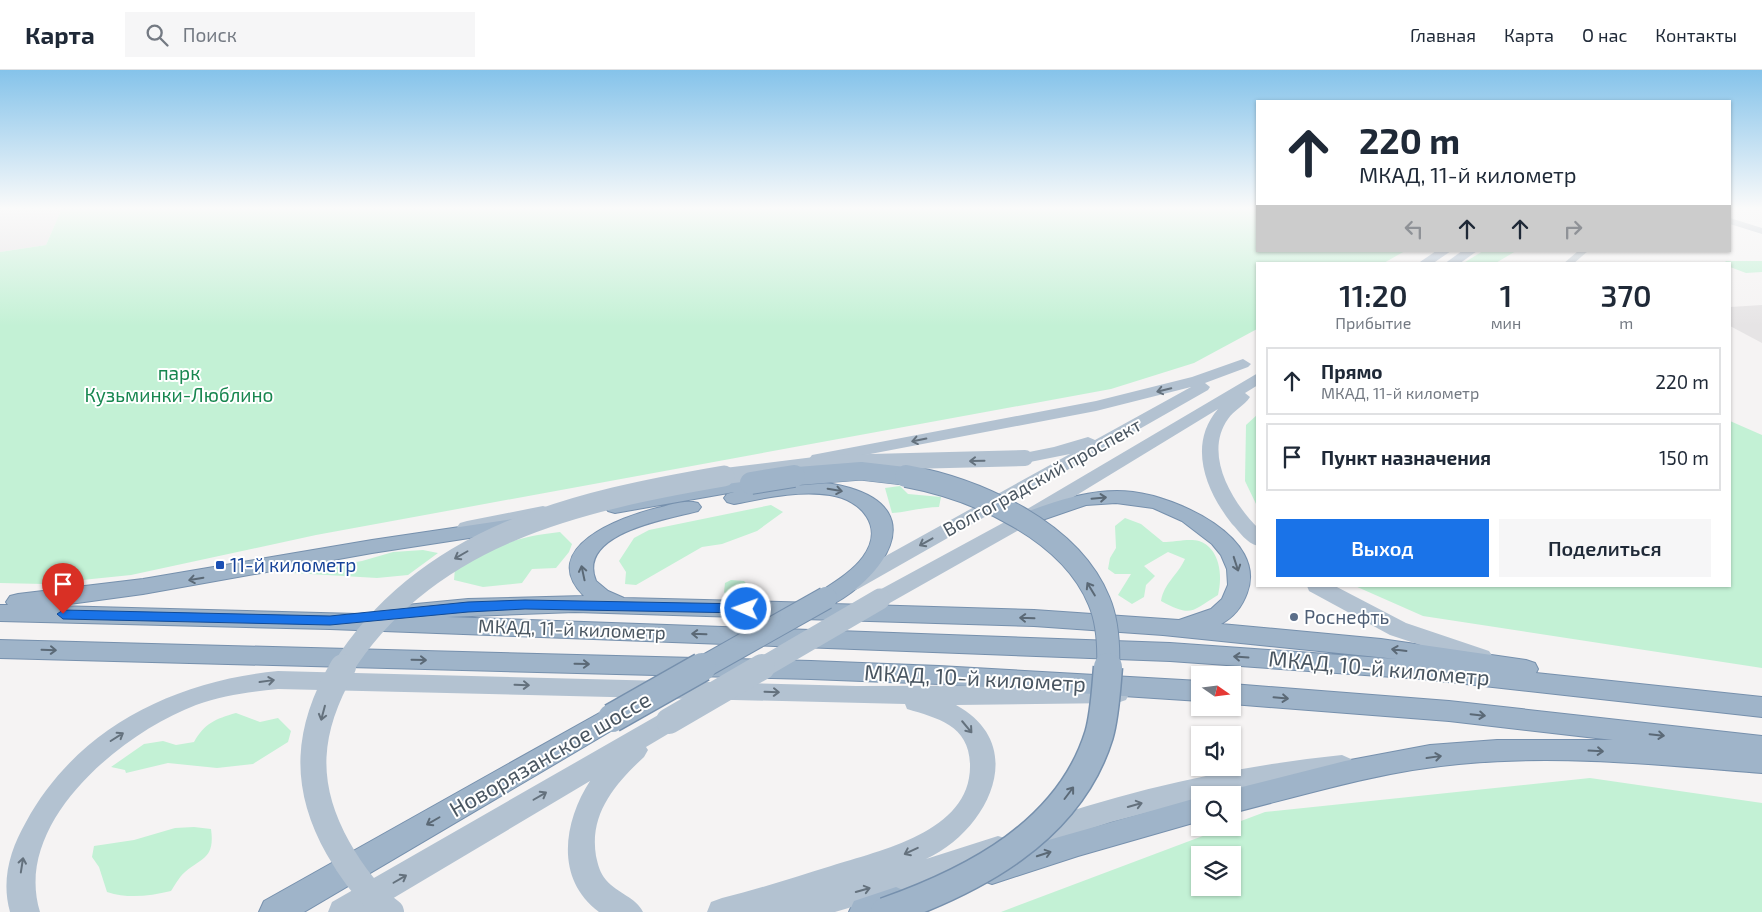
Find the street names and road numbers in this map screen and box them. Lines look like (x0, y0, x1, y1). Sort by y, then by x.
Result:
street label: Волгоградский проспект (939, 412, 1145, 541)
street label: МКАД, 11-й километр (478, 614, 666, 643)
street label: МКАД, 10-й километр (1267, 644, 1491, 690)
street label: МКАД, 10-й километр (863, 658, 1087, 696)
street label: Новорязанское шоссе (444, 685, 655, 821)

